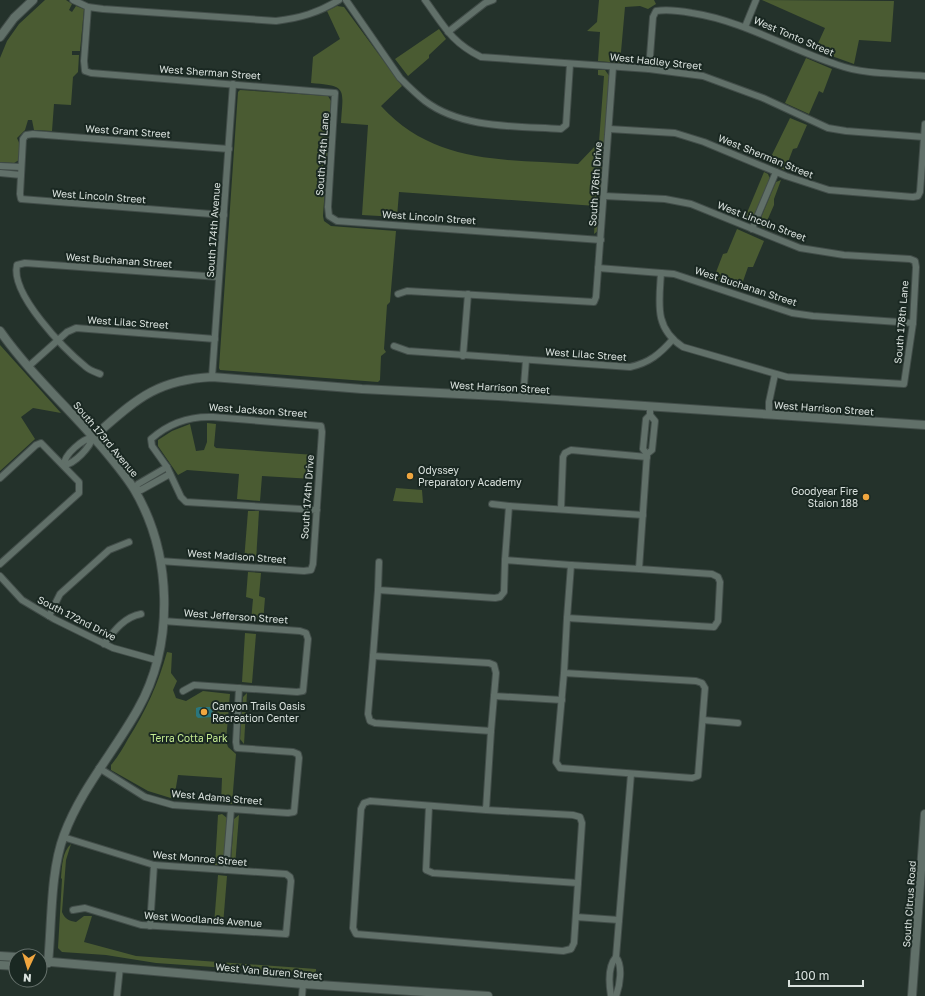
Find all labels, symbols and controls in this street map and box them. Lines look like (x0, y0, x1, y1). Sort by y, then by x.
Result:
street label: West Tonto Street (752, 14, 836, 58)
street label: West Hadley Street (609, 50, 703, 72)
street label: West Sherman Street (159, 62, 261, 82)
street label: South 174th Lane (313, 112, 331, 196)
street label: West Grant Street (85, 122, 171, 140)
street label: West Sherman Street (717, 131, 815, 181)
street label: South 176th Drive (586, 141, 604, 227)
street label: South 174th Avenue (204, 182, 222, 278)
street label: West Lincoln Street (52, 187, 146, 205)
street label: West Lincoln Street (716, 199, 808, 243)
street label: West Lincoln Street (382, 208, 476, 226)
street label: West Buchanan Street (65, 250, 173, 270)
street label: West Buchanan Street (693, 264, 799, 308)
street label: South 178th Lane (891, 280, 911, 364)
street label: West Lilac Street (87, 313, 169, 331)
street label: West Lilac Street (545, 345, 627, 363)
street label: West Harrison Street (450, 378, 550, 396)
street label: South 173rd Avenue (71, 399, 141, 479)
street label: West Harrison Street (774, 399, 874, 417)
street label: West Jackson Street (208, 401, 308, 419)
street label: South 174th Drive (298, 454, 316, 540)
place label: Odyssey Preparatory Academy (418, 464, 522, 488)
marker: Odyssey Preparatory Academy (405, 471, 415, 481)
place label: Goodyear Fire Staion 188 (791, 485, 858, 509)
marker: Goodyear Fire Staion 188 (861, 492, 871, 502)
street label: West Madison Street (187, 547, 287, 565)
street label: South 172nd Drive (36, 593, 118, 643)
street label: West Jefferson Street (183, 606, 289, 626)
place label: Canyon Trails Oasis Recreation Center (212, 700, 305, 724)
marker: Canyon Trails Oasis Recreation Center (199, 707, 209, 717)
park label: Terra Cotta Park (150, 732, 228, 744)
street label: West Adams Street (171, 787, 263, 807)
street label: West Monroe Street (152, 848, 248, 868)
street label: South Citrus Road (900, 860, 918, 948)
street label: West Woodlands Avenue (144, 909, 263, 929)
north arrow (8, 948, 48, 988)
street label: West Van Buren Street (215, 960, 323, 982)
scale bar (789, 962, 863, 988)
text: 100 m (795, 968, 829, 983)
text: N (23, 972, 32, 985)

